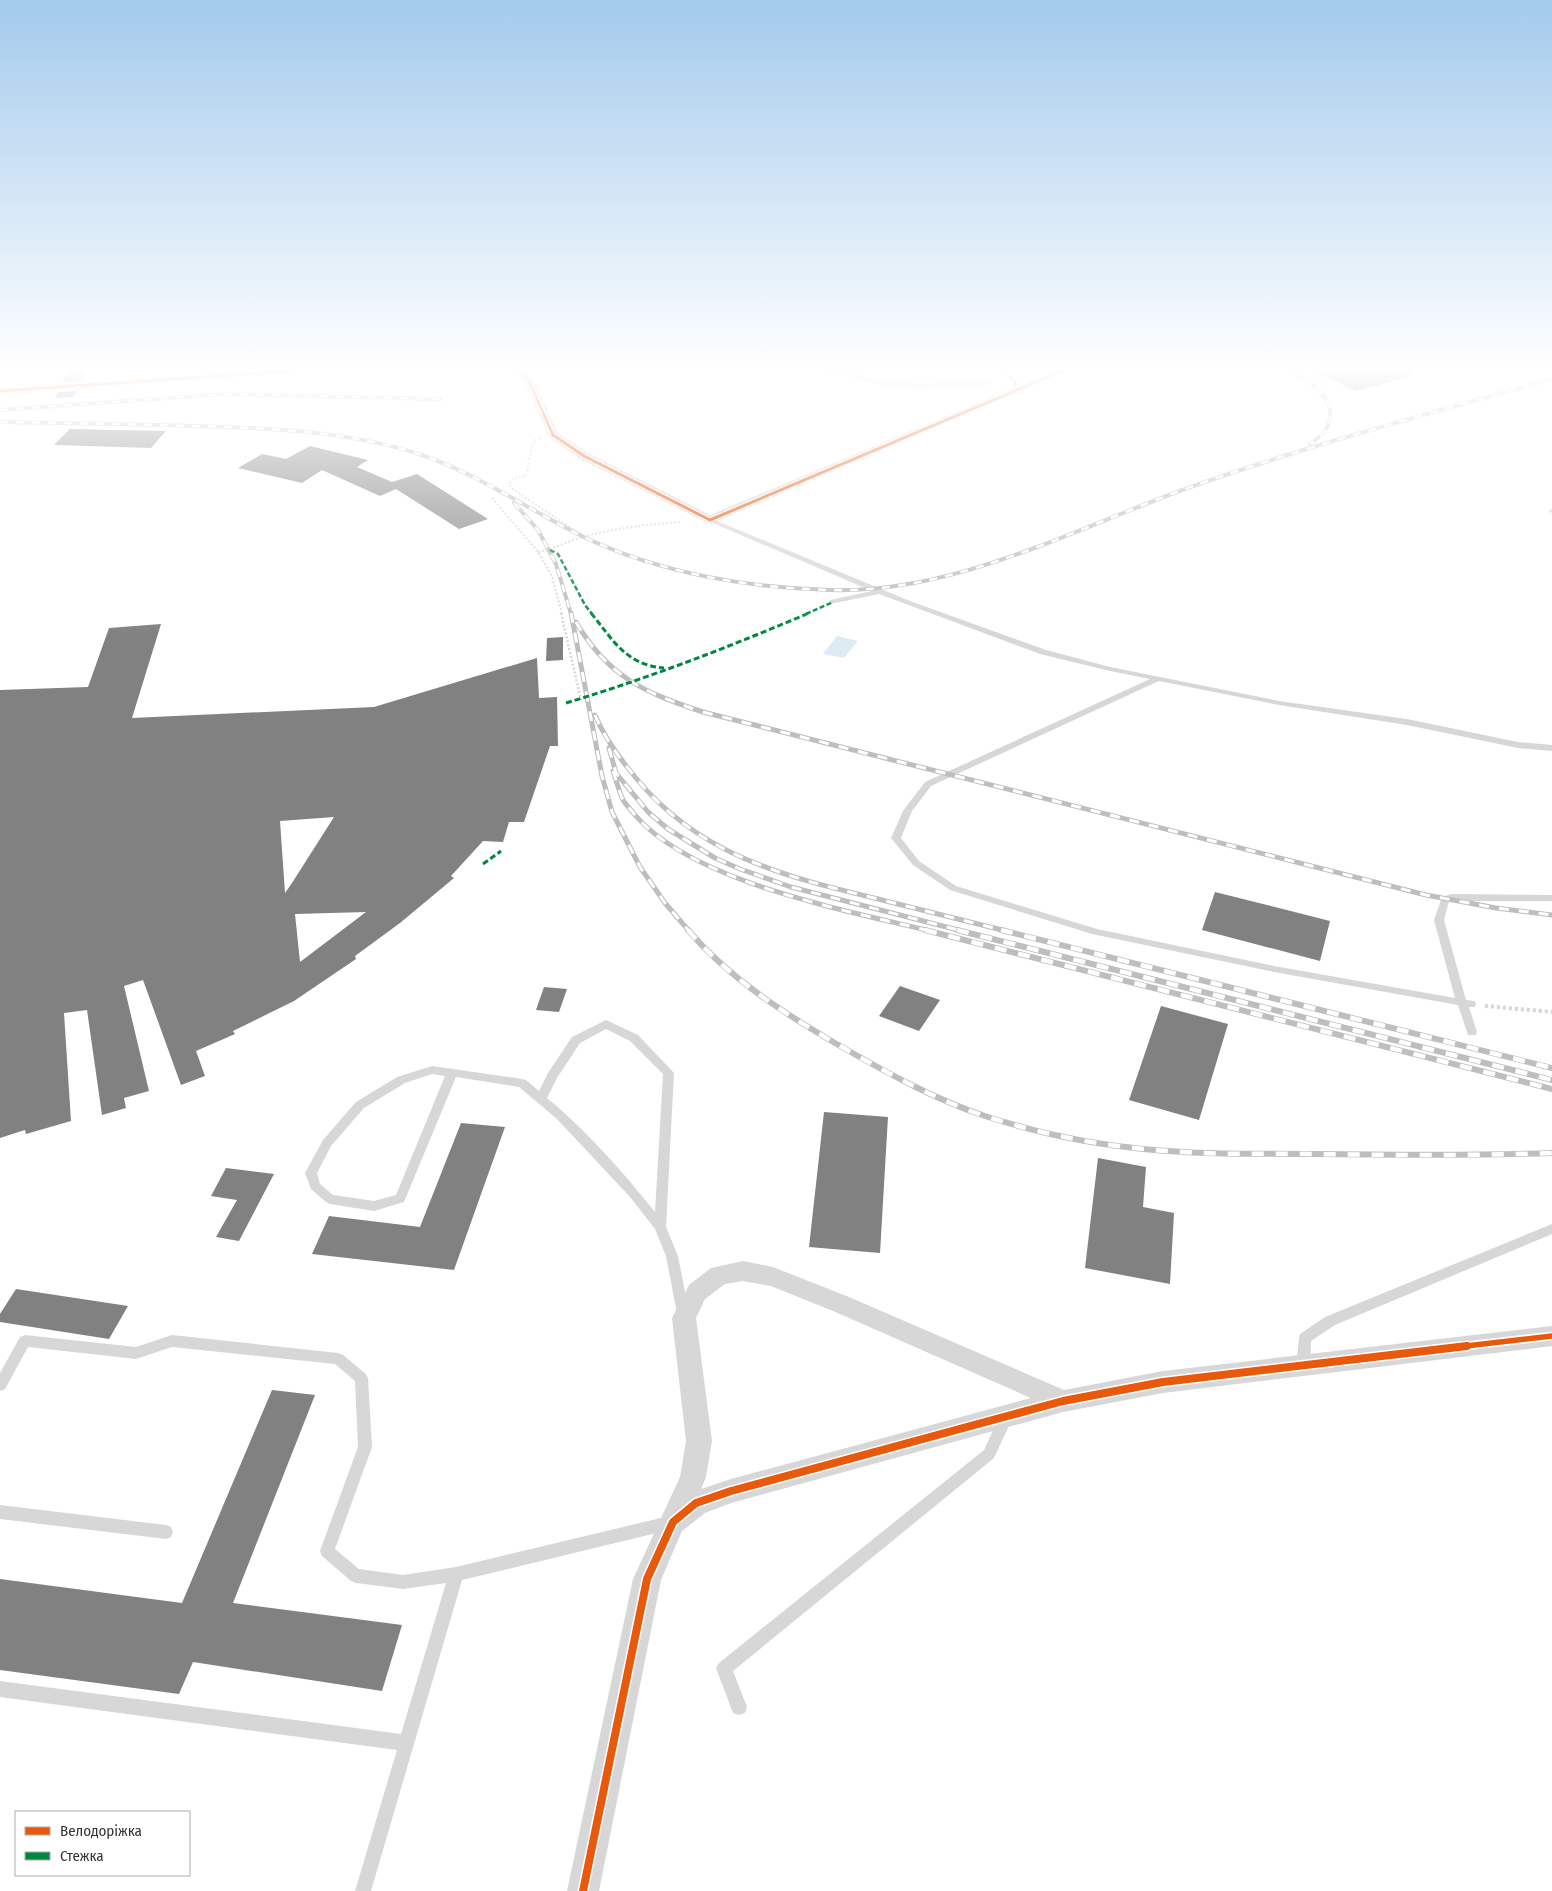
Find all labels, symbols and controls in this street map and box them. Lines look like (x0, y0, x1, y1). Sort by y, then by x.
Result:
legend (15, 1811, 190, 1876)
text: Велодоріжка (60, 1822, 142, 1840)
text: Стежка (60, 1847, 104, 1865)

